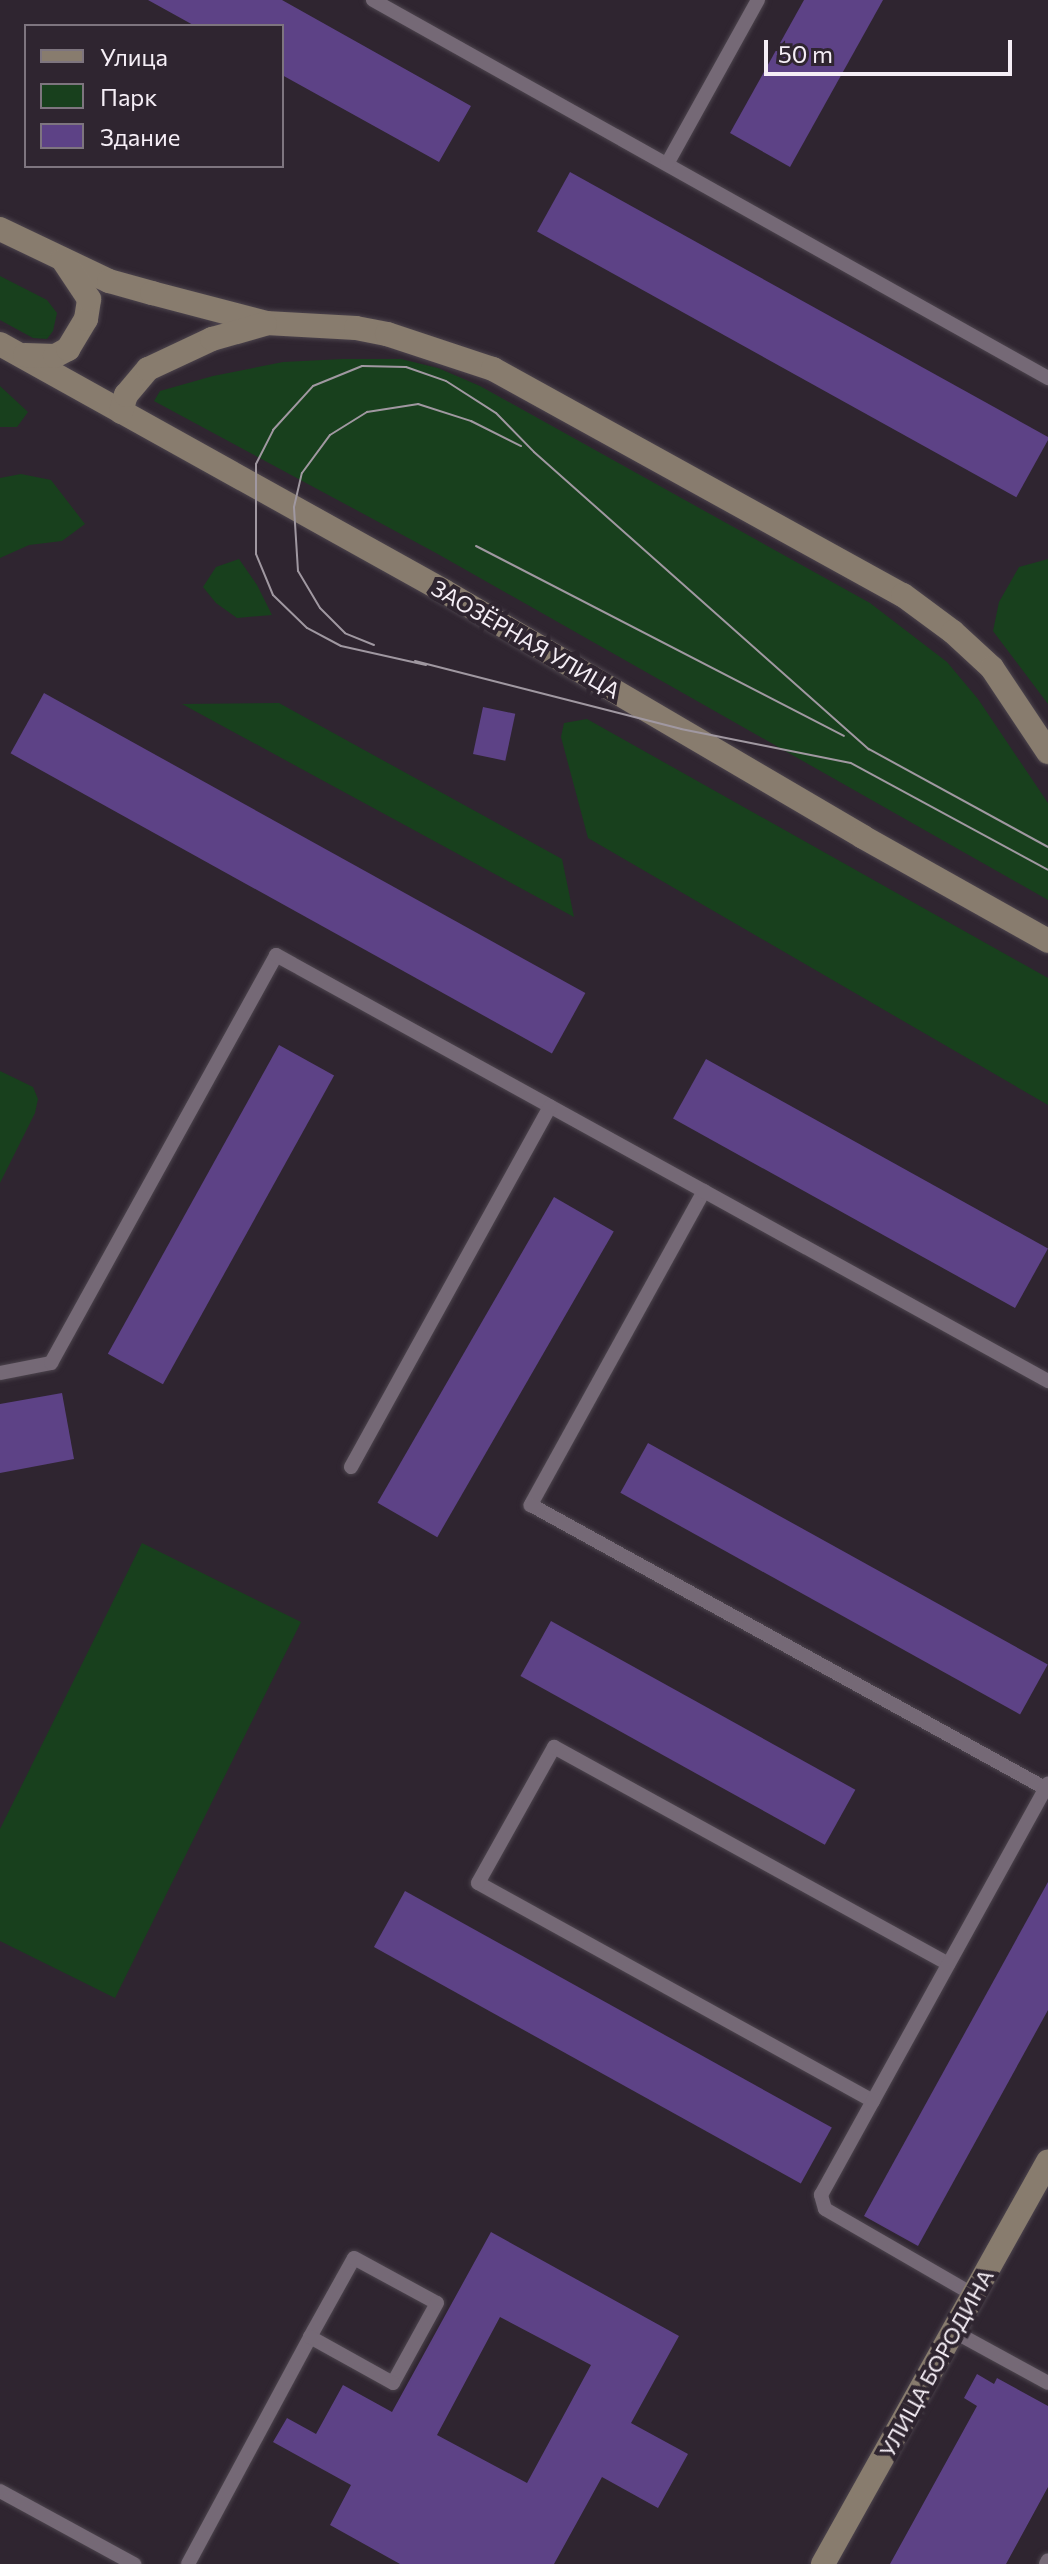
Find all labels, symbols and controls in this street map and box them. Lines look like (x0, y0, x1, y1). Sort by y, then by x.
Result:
legend (24, 24, 284, 168)
scale bar (768, 24, 1016, 74)
text: 50 m (778, 39, 833, 68)
text: Улица (100, 42, 168, 71)
text: Парк (100, 82, 157, 111)
text: Здание (100, 122, 180, 151)
street label: ЗАОЗЁРНАЯ УЛИЦА (427, 574, 625, 704)
street label: УЛИЦА БОРОДИНА (873, 2264, 999, 2462)

